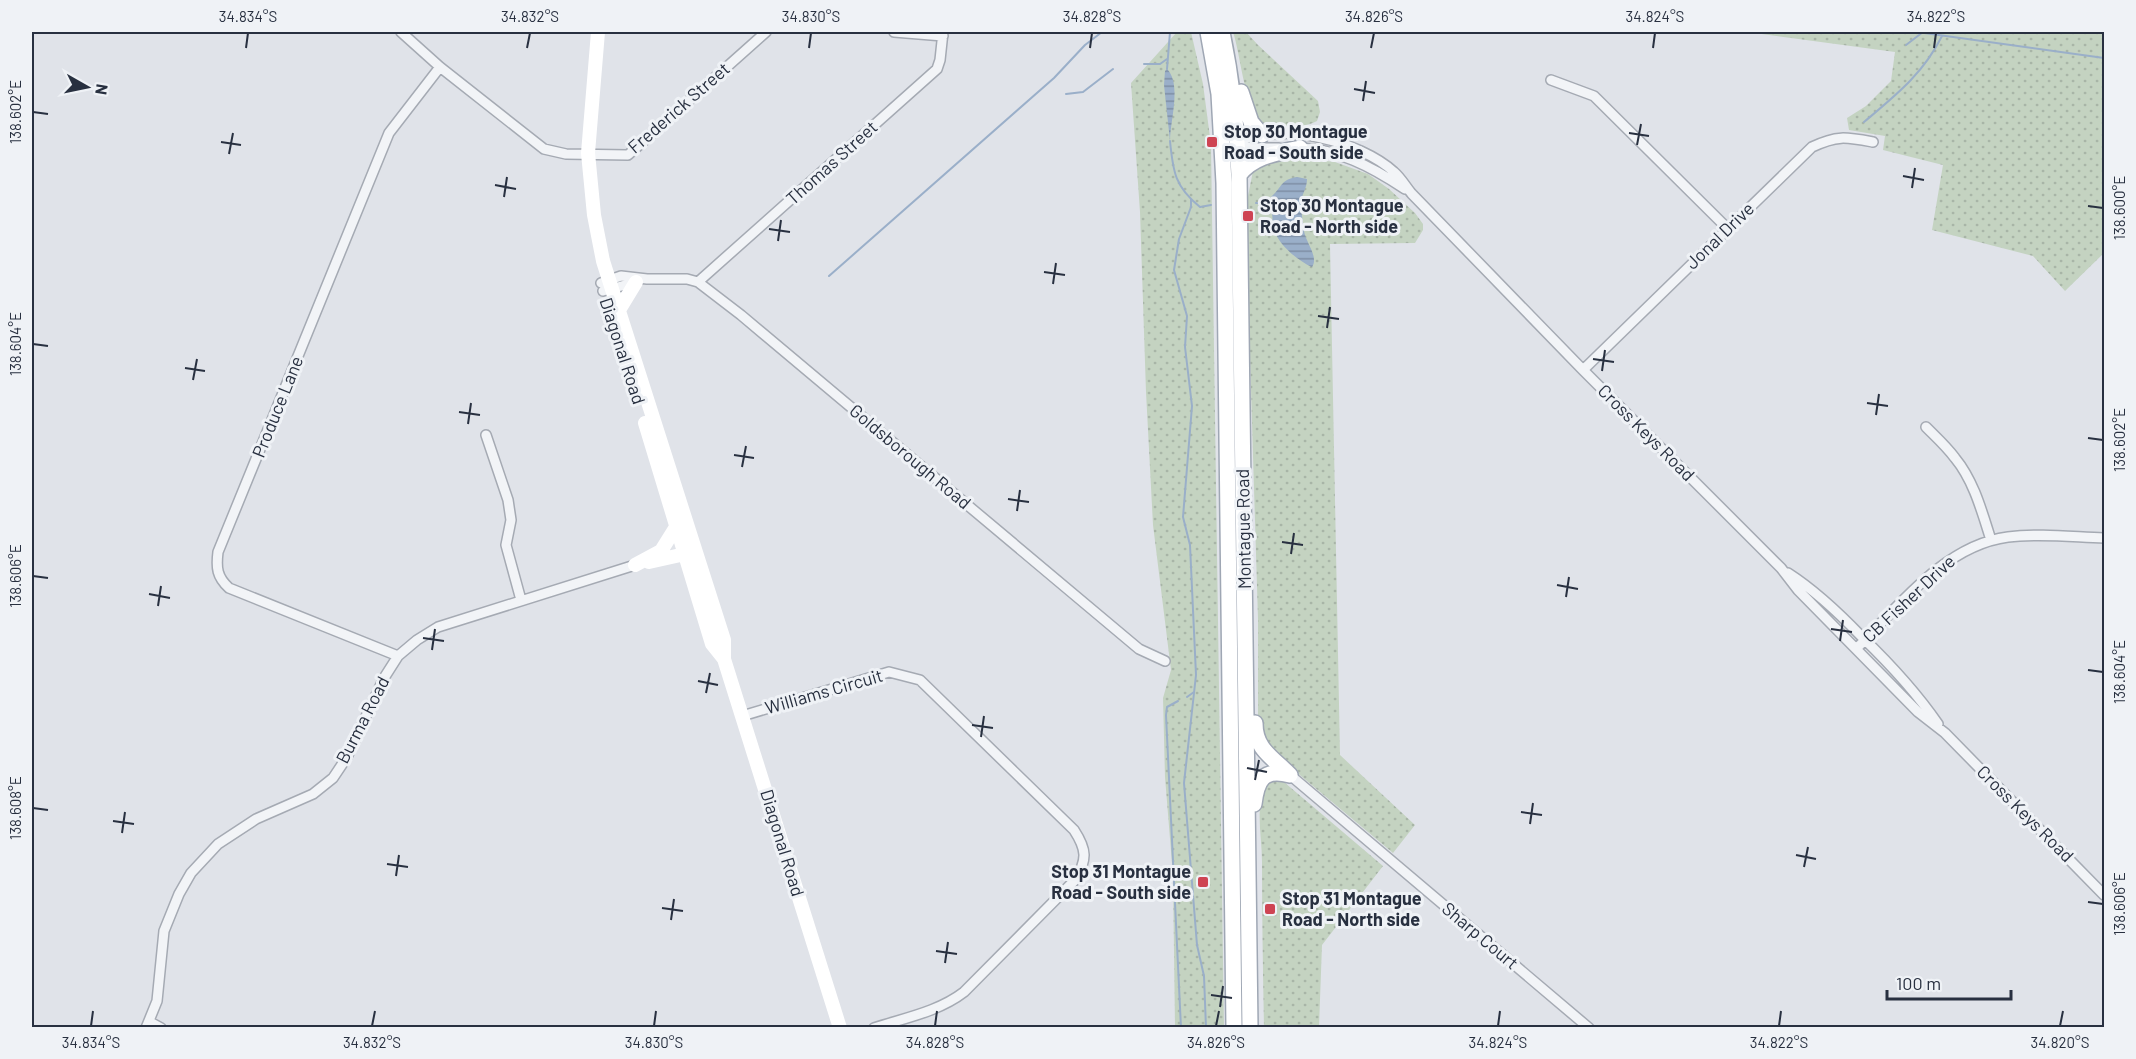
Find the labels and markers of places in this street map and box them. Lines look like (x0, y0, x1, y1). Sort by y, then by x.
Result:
place label: Stop 30 Montague Road - South side (1224, 120, 1368, 163)
marker: Stop 30 Montague Road - South side (1205, 135, 1219, 149)
place label: Stop 30 Montague Road - North side (1260, 194, 1404, 237)
marker: Stop 30 Montague Road - North side (1241, 209, 1255, 223)
place label: Stop 31 Montague Road - South side (1051, 860, 1191, 903)
marker: Stop 31 Montague Road - South side (1196, 875, 1210, 889)
place label: Stop 31 Montague Road - North side (1282, 887, 1422, 930)
marker: Stop 31 Montague Road - North side (1263, 902, 1277, 916)

